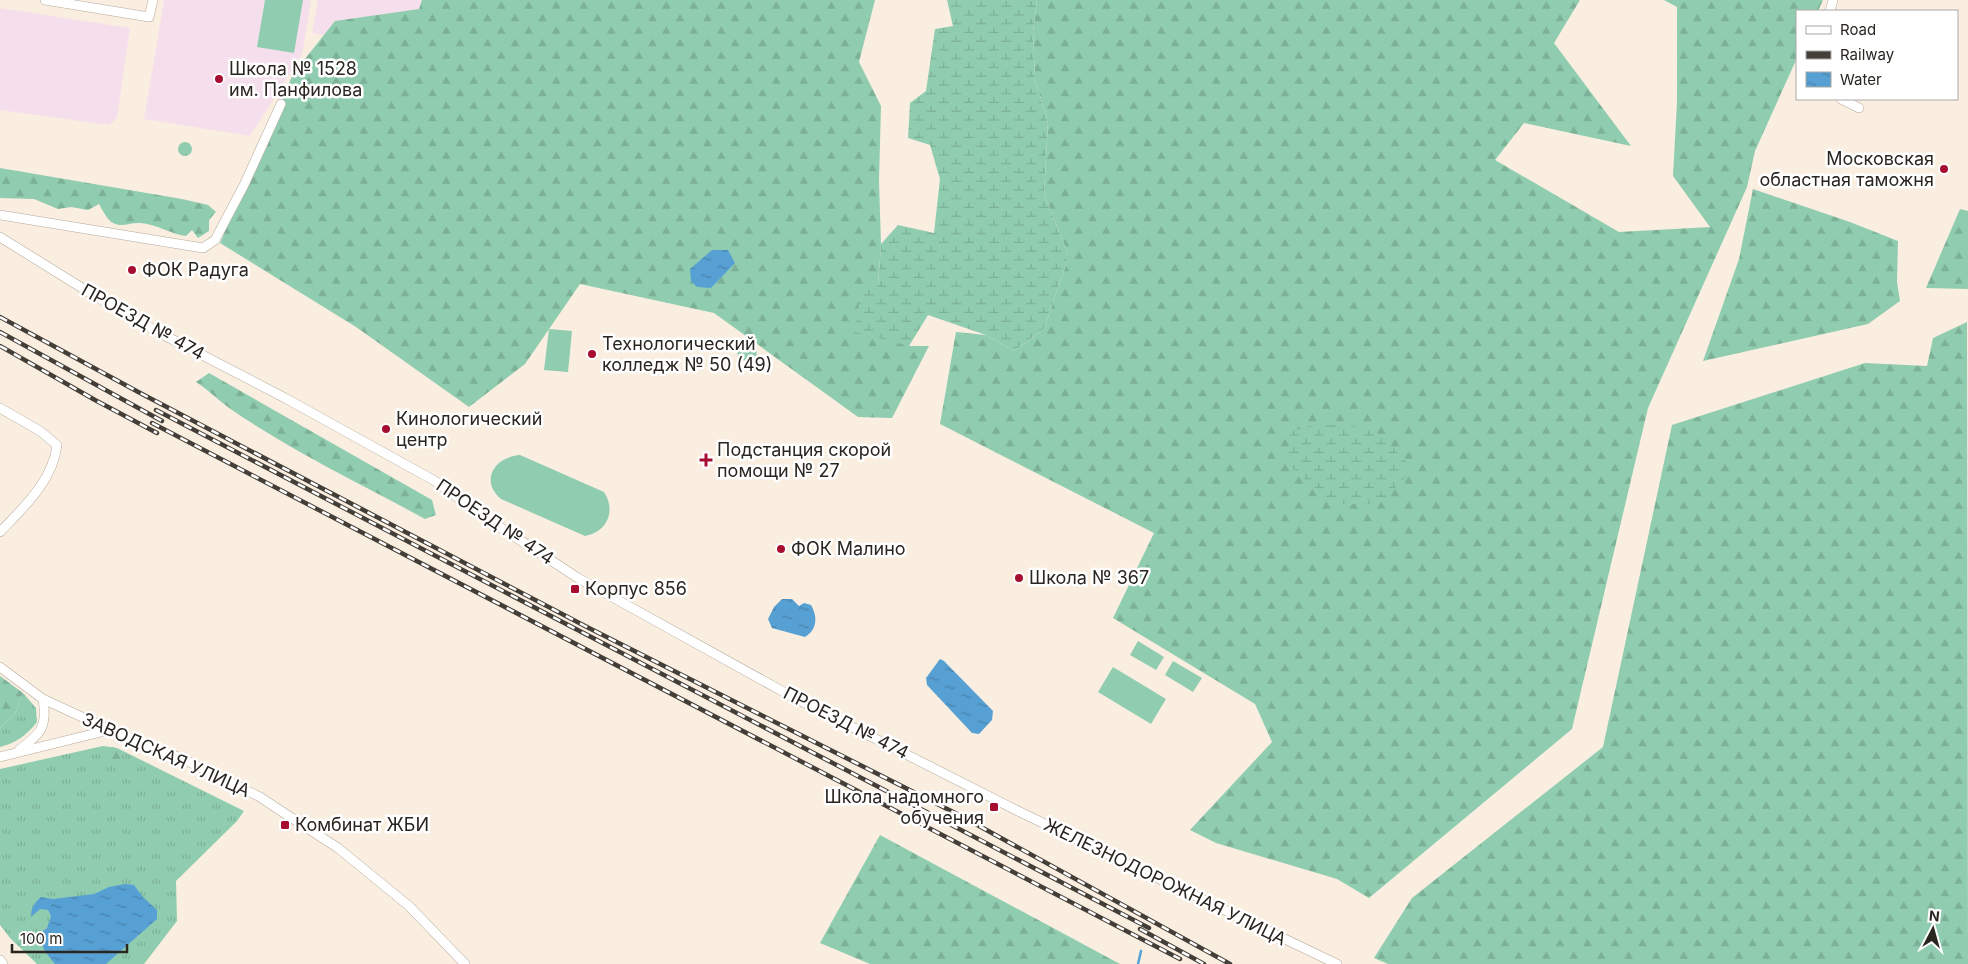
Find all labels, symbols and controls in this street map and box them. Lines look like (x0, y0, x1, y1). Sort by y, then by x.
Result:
legend (1796, 10, 1958, 100)
text: Road (1840, 20, 1876, 39)
text: Railway (1840, 45, 1895, 64)
place label: Школа № 1528 им. Панфилова (229, 58, 362, 100)
text: Water (1840, 70, 1882, 89)
marker: Школа № 1528 им. Панфилова (213, 73, 225, 85)
place label: Московская областная таможня (1759, 148, 1934, 190)
marker: Московская областная таможня (1938, 163, 1950, 175)
place label: ФОК Радуга (142, 259, 249, 280)
marker: ФОК Радуга (126, 264, 138, 276)
street label: ПРОЕЗД № 474 (78, 279, 208, 364)
place label: Технологический колледж № 50 (49) (602, 333, 772, 375)
marker: Технологический колледж № 50 (49) (586, 348, 598, 360)
place label: Кинологический центр (396, 408, 542, 450)
marker: Кинологический центр (380, 423, 392, 435)
place label: Подстанция скорой помощи № 27 (717, 439, 891, 481)
marker: Подстанция скорой помощи № 27 (699, 453, 713, 467)
street label: ПРОЕЗД № 474 (432, 474, 558, 569)
place label: ФОК Малино (791, 538, 906, 559)
marker: ФОК Малино (775, 543, 787, 555)
place label: Школа № 367 (1029, 567, 1149, 588)
marker: Школа № 367 (1013, 572, 1025, 584)
place label: Корпус 856 (585, 578, 687, 599)
marker: Корпус 856 (569, 583, 581, 595)
street label: ПРОЕЗД № 474 (780, 682, 912, 763)
street label: ЗАВОДСКАЯ УЛИЦА (79, 708, 254, 801)
place label: Школа надомного обучения (825, 786, 984, 828)
marker: Школа надомного обучения (988, 801, 1000, 813)
place label: Комбинат ЖБИ (295, 814, 429, 835)
street label: ЖЕЛЕЗНОДОРОЖНАЯ УЛИЦА (1041, 814, 1290, 950)
marker: Комбинат ЖБИ (279, 819, 291, 831)
north arrow (1908, 904, 1958, 954)
text: N (1928, 907, 1941, 925)
scale bar (12, 922, 128, 954)
text: 100 m (20, 929, 62, 948)

